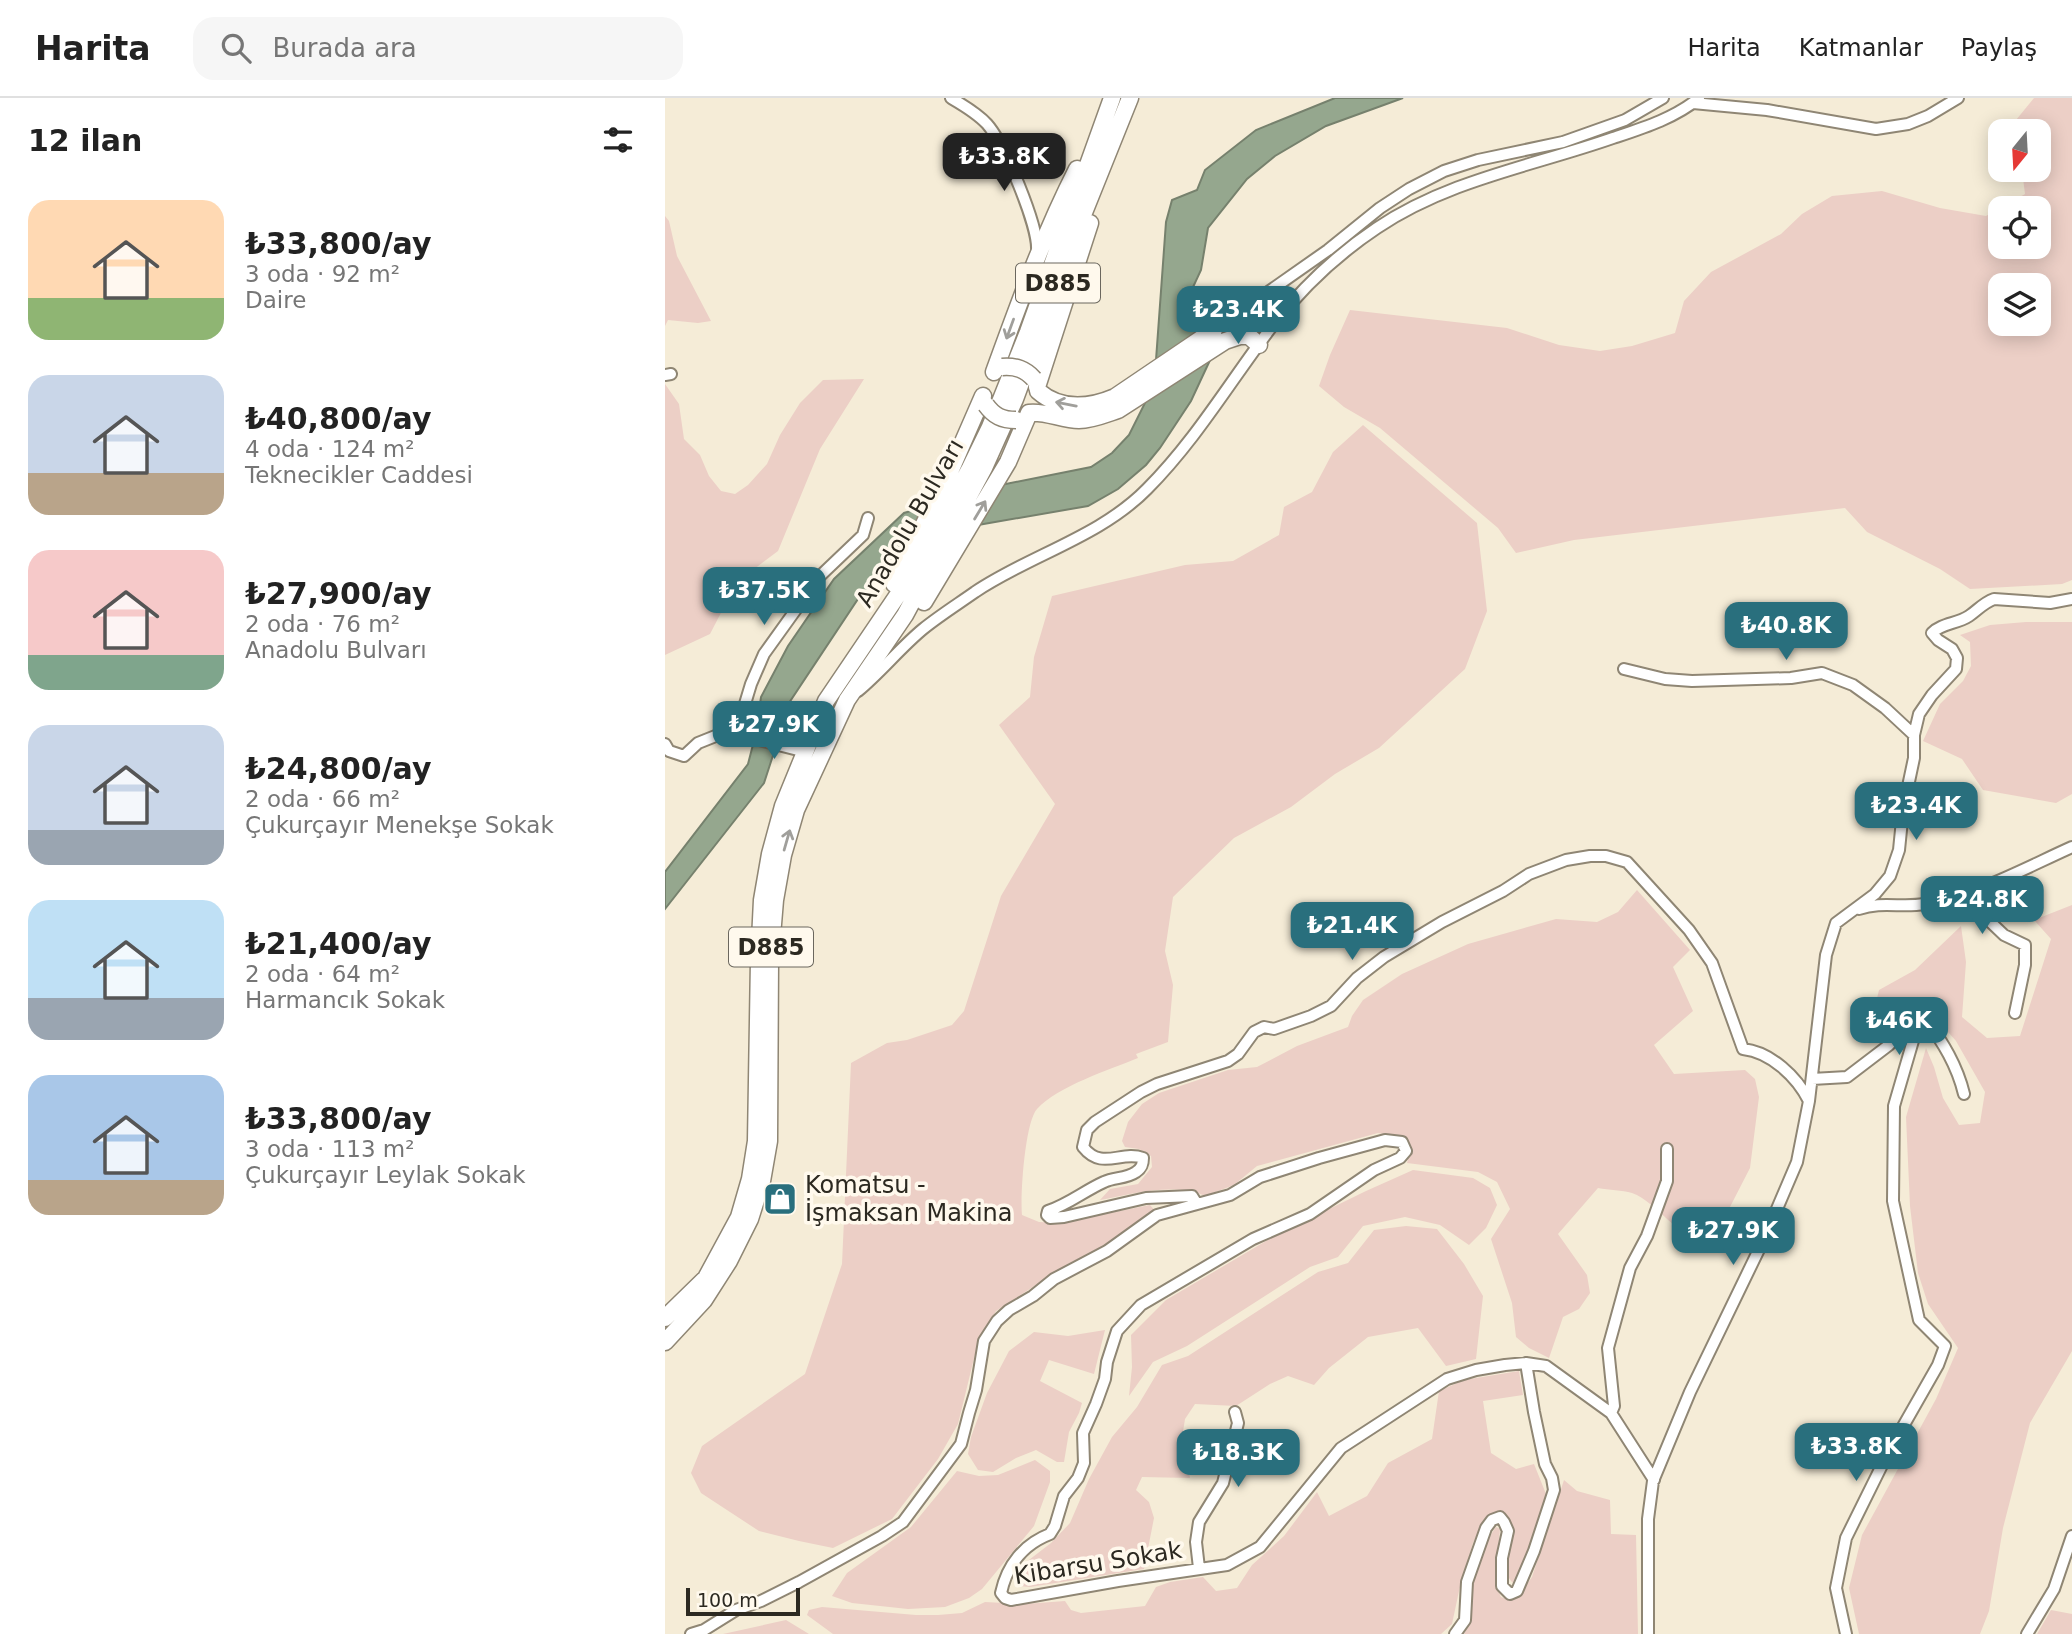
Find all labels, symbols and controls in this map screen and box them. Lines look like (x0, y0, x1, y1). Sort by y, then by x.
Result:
search box (193, 17, 683, 80)
text: Harita (35, 29, 151, 68)
icon: search (217, 29, 255, 67)
text: Burada ara (273, 33, 417, 63)
text: Harita (1687, 34, 1761, 62)
text: Katmanlar (1799, 34, 1923, 62)
text: Paylaş (1961, 34, 2037, 62)
north arrow (1988, 119, 2051, 182)
map controls (1988, 119, 2051, 336)
icon: filters (599, 121, 637, 159)
text: 12 ilan (28, 123, 142, 158)
pin: ₺33.8K (947, 134, 1061, 193)
text: ₺33.8K (959, 143, 1049, 169)
button: locate (1988, 196, 2051, 259)
text: ₺33,800/ay (245, 226, 431, 261)
icon: home (84, 228, 168, 312)
text: 3 oda · 92 m² (245, 261, 400, 287)
road number: D885 (1016, 264, 1100, 302)
button: layers (1988, 273, 2051, 336)
pin: ₺23.4K (1181, 286, 1295, 346)
text: Daire (245, 287, 306, 313)
text: ₺23.4K (1193, 296, 1283, 322)
one-way arrow (1002, 318, 1015, 340)
one-way arrow (1056, 397, 1078, 410)
text: ₺40,800/ay (245, 401, 431, 436)
icon: home (84, 403, 168, 487)
street label: Anadolu Bulvarı (850, 434, 970, 612)
text: 4 oda · 124 m² (245, 436, 414, 462)
text: Teknecikler Caddesi (245, 462, 473, 488)
one-way arrow (973, 501, 987, 521)
pin: ₺37.5K (707, 568, 821, 627)
text: ₺27,900/ay (245, 576, 431, 611)
text: ₺37.5K (719, 577, 809, 603)
icon: home (84, 578, 168, 662)
pin: ₺40.8K (1729, 602, 1843, 662)
text: 2 oda · 76 m² (245, 611, 400, 637)
text: ₺40.8K (1741, 612, 1831, 638)
text: Anadolu Bulvarı (245, 637, 427, 663)
pin: ₺27.9K (717, 702, 831, 761)
text: ₺27.9K (729, 711, 819, 737)
text: ₺24,800/ay (245, 751, 431, 786)
icon: home (84, 753, 168, 837)
pin: ₺23.4K (1859, 782, 1973, 842)
text: 2 oda · 66 m² (245, 786, 400, 812)
text: ₺23.4K (1871, 792, 1961, 818)
text: Çukurçayır Menekşe Sokak (245, 812, 554, 838)
one-way arrow (782, 829, 795, 851)
pin: ₺24.8K (1925, 876, 2039, 936)
text: ₺24.8K (1937, 886, 2027, 912)
pin: ₺21.4K (1295, 902, 1409, 962)
text: ₺21.4K (1307, 912, 1397, 938)
text: ₺21,400/ay (245, 926, 431, 961)
icon: home (84, 928, 168, 1012)
road number: D885 (729, 928, 813, 967)
text: 2 oda · 64 m² (245, 961, 400, 987)
text: Harmancık Sokak (245, 987, 445, 1013)
pin: ₺46K (1858, 998, 1940, 1057)
text: ₺46K (1866, 1007, 1932, 1033)
text: ₺33,800/ay (245, 1101, 431, 1136)
icon: home (84, 1103, 168, 1187)
text: 3 oda · 113 m² (245, 1136, 414, 1162)
text: Çukurçayır Leylak Sokak (245, 1162, 526, 1188)
place label: Komatsu - İşmaksan Makina (805, 1171, 1013, 1227)
shop icon: Komatsu - İşmaksan Makina (761, 1180, 799, 1218)
pin: ₺27.9K (1676, 1208, 1790, 1267)
text: ₺27.9K (1688, 1217, 1778, 1243)
pin: ₺33.8K (1799, 1424, 1913, 1483)
pin: ₺18.3K (1181, 1430, 1295, 1489)
text: ₺33.8K (1811, 1433, 1901, 1459)
text: ₺18.3K (1193, 1439, 1283, 1465)
street label: Kibarsu Sokak (1012, 1536, 1184, 1590)
scale bar (686, 1585, 800, 1617)
text: 100 m (697, 1589, 758, 1611)

